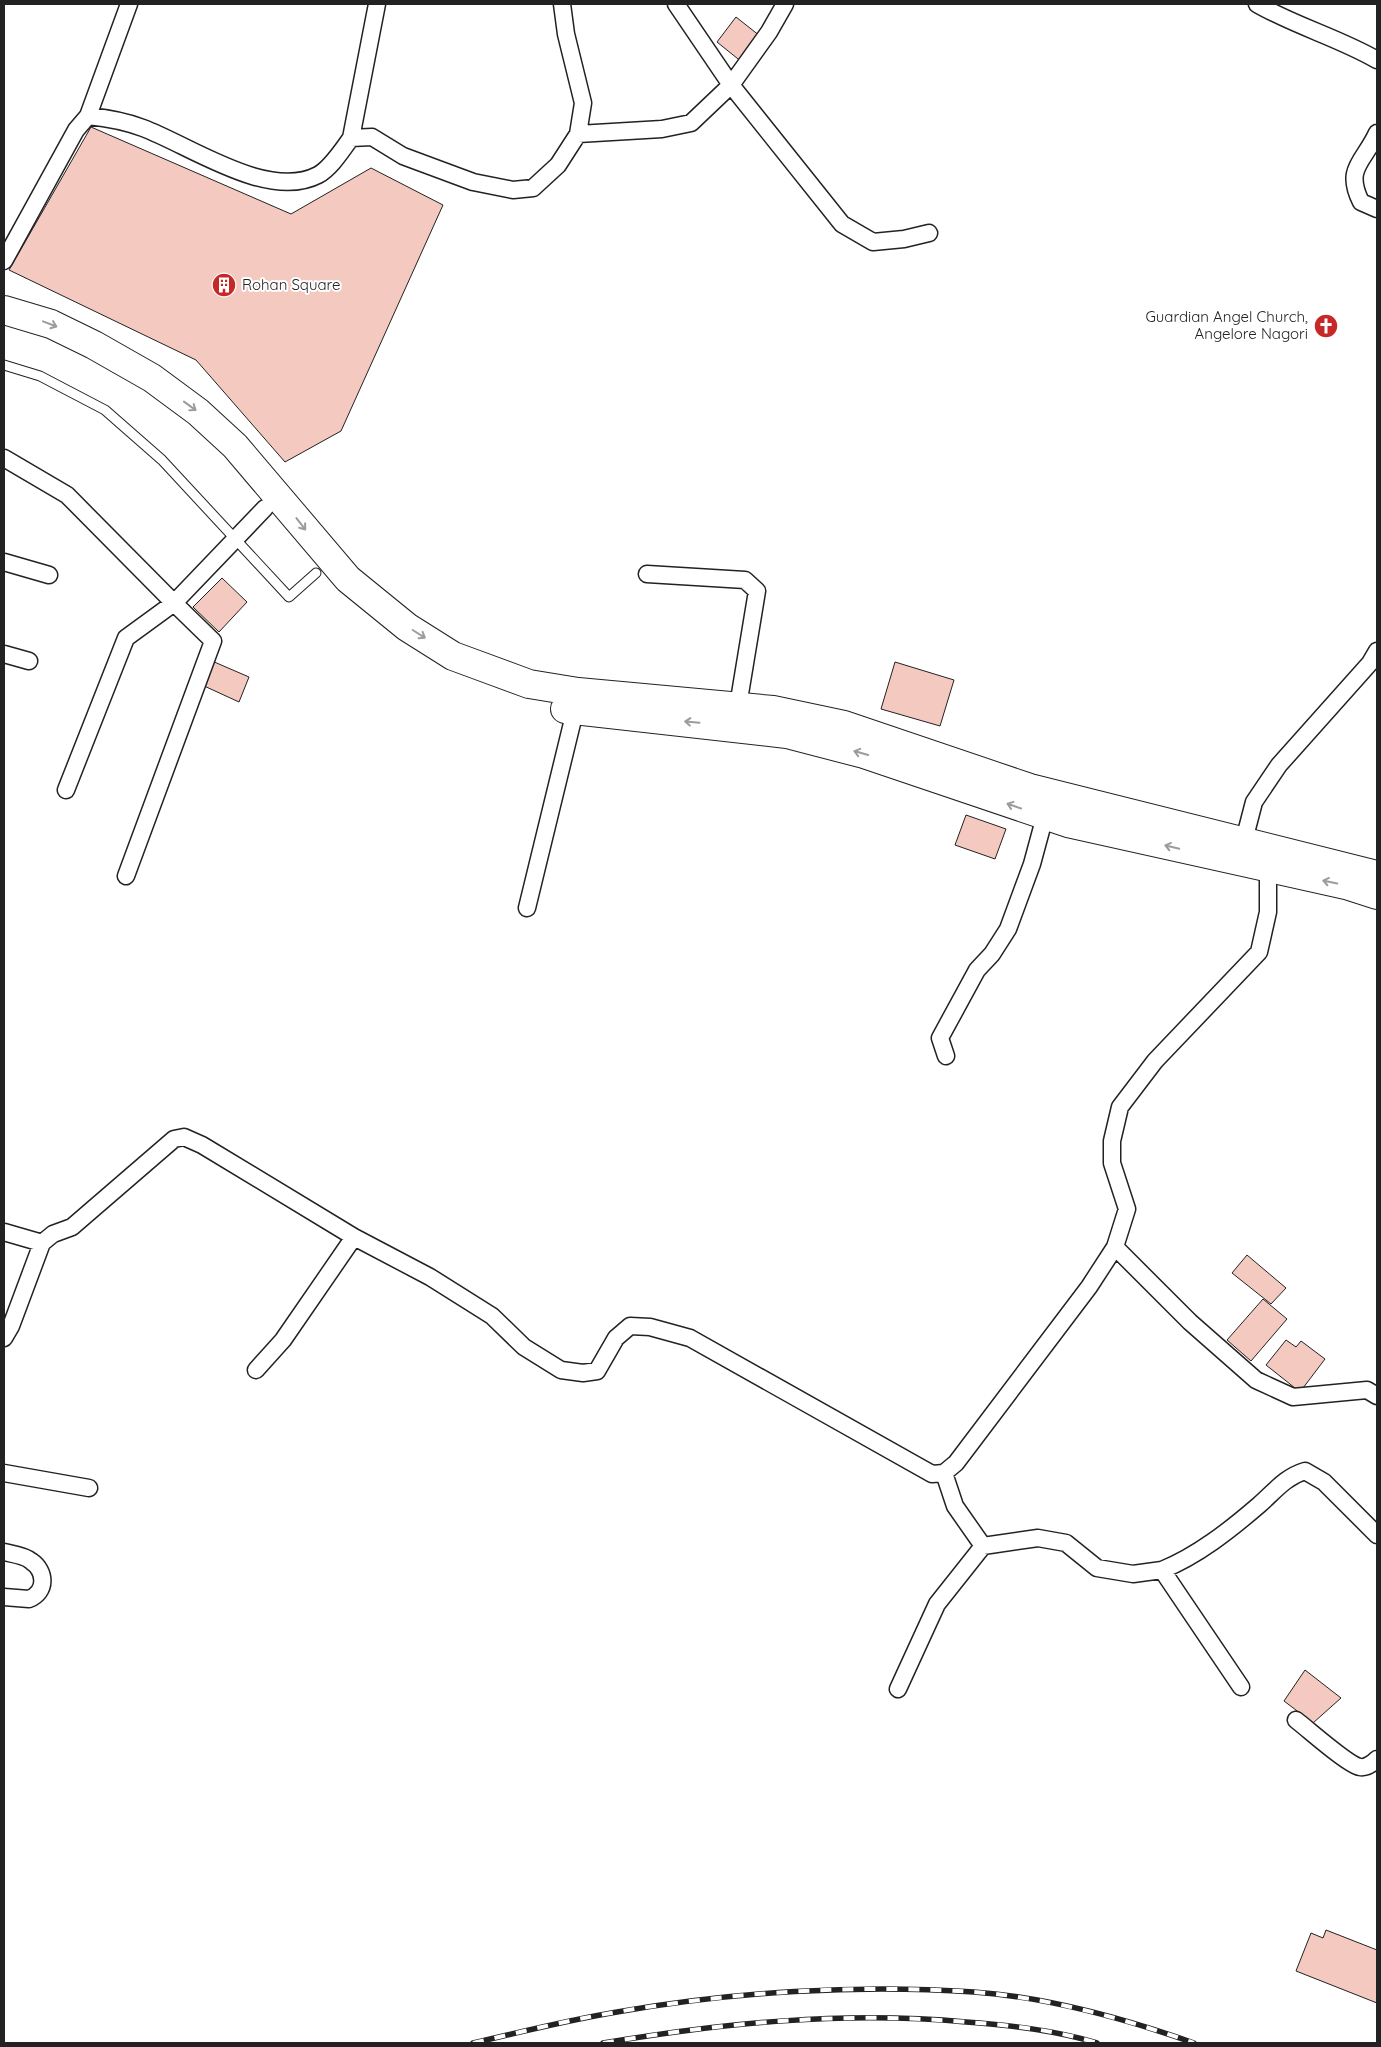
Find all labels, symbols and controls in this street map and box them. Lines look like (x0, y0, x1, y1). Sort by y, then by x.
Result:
building icon: Rohan Square (211, 272, 237, 298)
place label: Rohan Square (242, 275, 340, 294)
place label: Guardian Angel Church, Angelore Nagori (1145, 307, 1308, 343)
church icon: Guardian Angel Church, Angelore Nagori (1313, 313, 1339, 339)
one-way arrow (42, 320, 57, 330)
one-way arrow (183, 401, 197, 411)
one-way arrow (296, 517, 307, 530)
one-way arrow (412, 629, 426, 640)
one-way arrow (685, 717, 701, 727)
one-way arrow (853, 748, 869, 758)
one-way arrow (1007, 801, 1023, 810)
one-way arrow (1164, 842, 1180, 851)
one-way arrow (1323, 877, 1339, 886)

